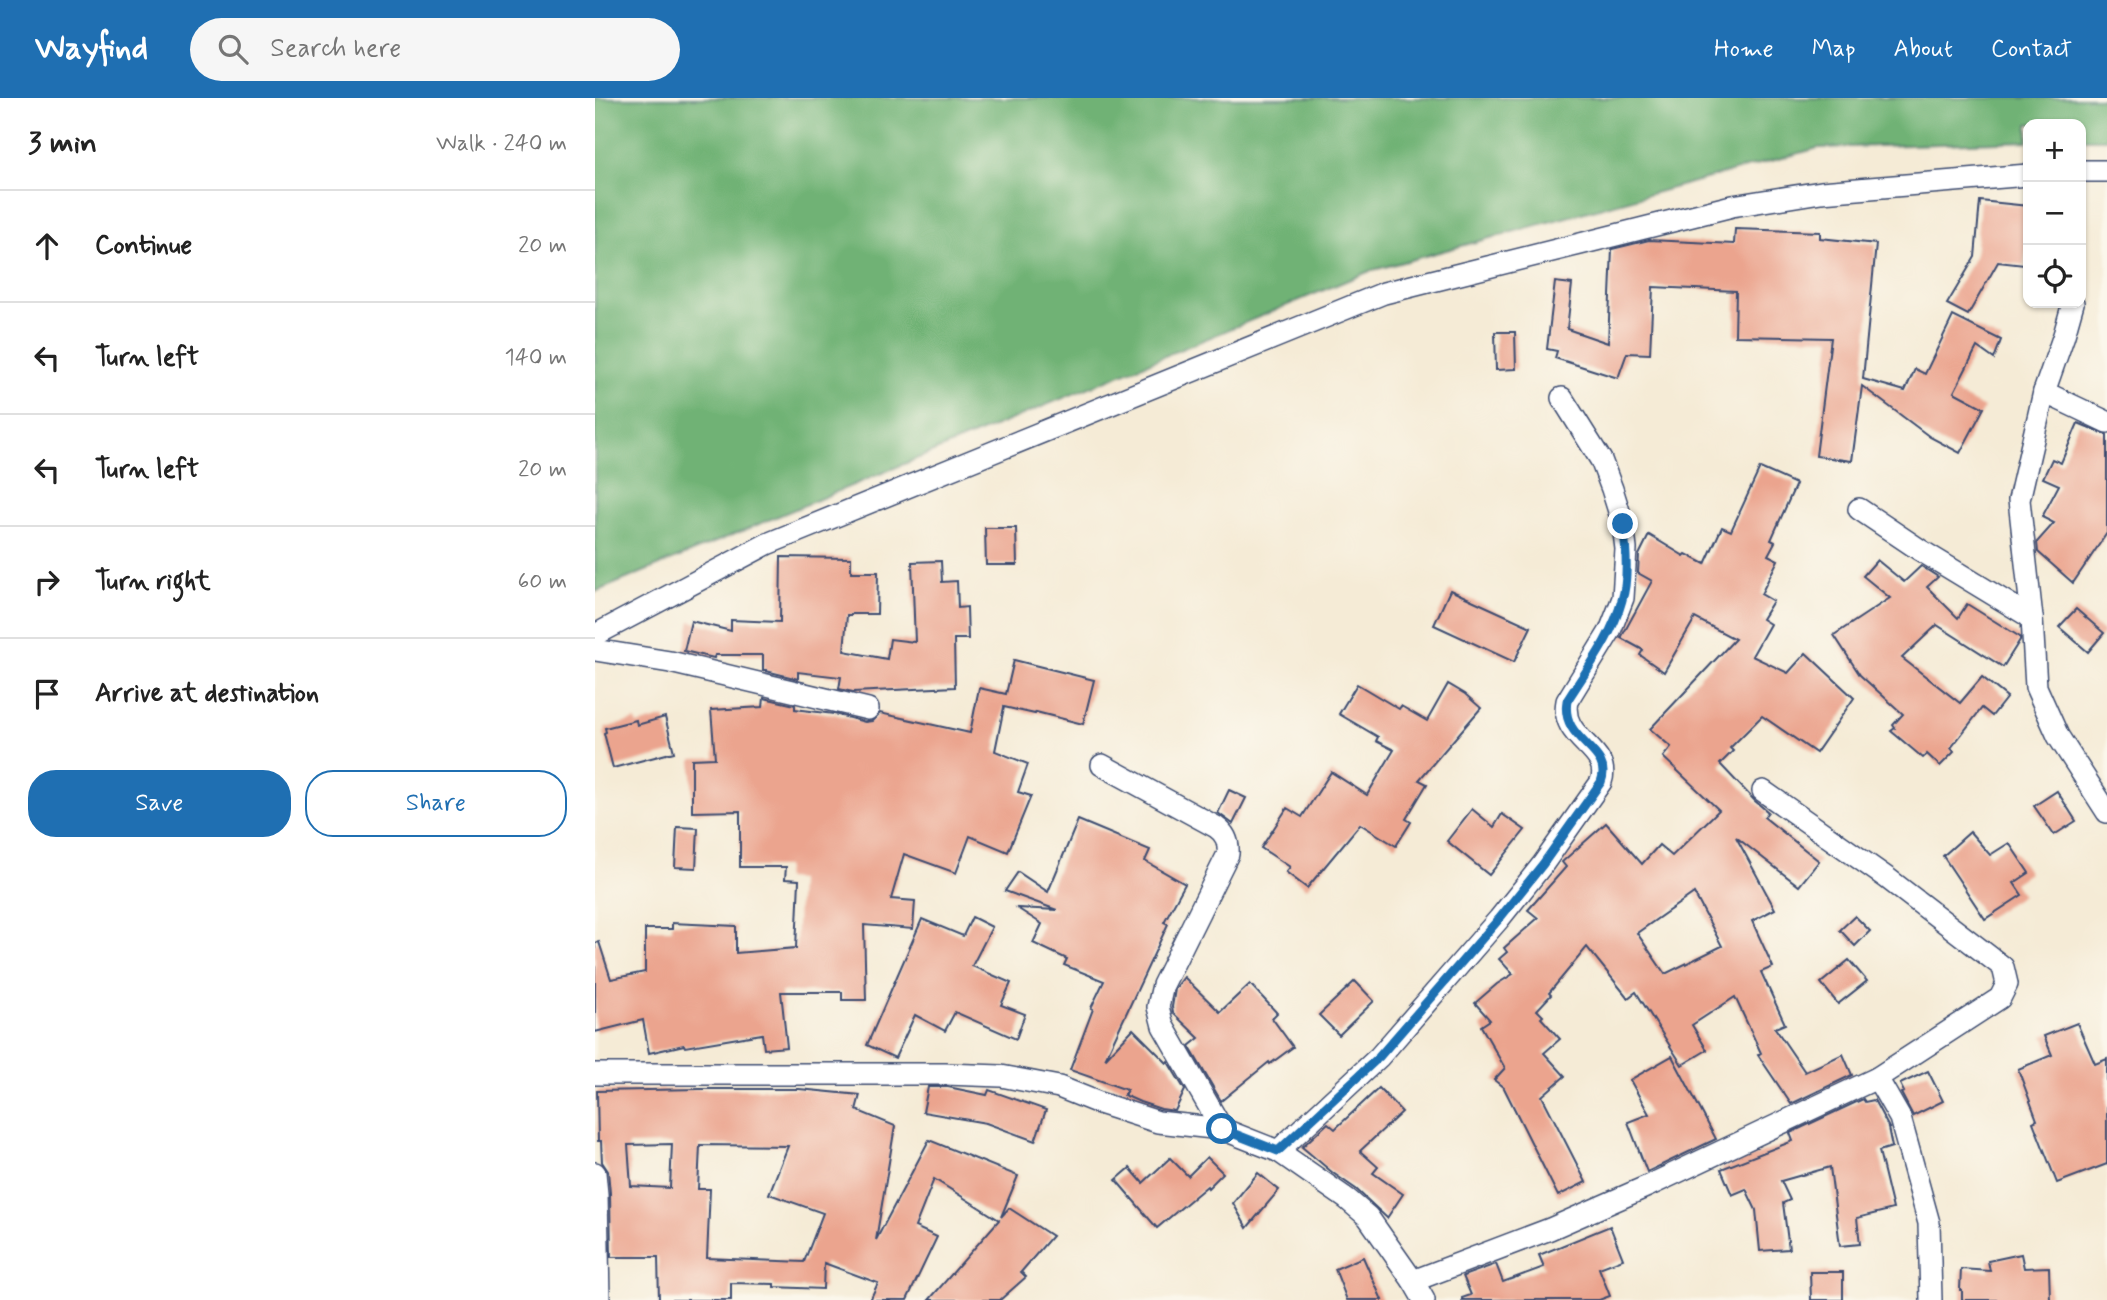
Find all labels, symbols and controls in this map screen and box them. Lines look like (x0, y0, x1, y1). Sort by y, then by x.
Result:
search box (190, 18, 680, 81)
text: Wayfind (35, 27, 148, 71)
icon: search (214, 30, 252, 68)
text: Search here (270, 32, 401, 66)
text: Home (1714, 34, 1774, 65)
text: Map (1812, 34, 1856, 65)
text: About (1894, 34, 1953, 65)
text: Contact (1991, 34, 2072, 65)
map controls (2023, 119, 2086, 308)
button: + (2023, 119, 2086, 182)
text: 3 min (28, 124, 97, 163)
text: Walk · 240 m (436, 129, 567, 159)
button: − (2023, 182, 2086, 245)
icon: ahead (28, 227, 66, 265)
text: Continue (95, 229, 192, 263)
text: 20 m (518, 231, 567, 261)
button: locate (2023, 245, 2086, 308)
icon: left (28, 339, 66, 377)
text: Turn left (95, 341, 199, 375)
text: 140 m (504, 343, 567, 373)
icon: left (28, 451, 66, 489)
text: Turn left (95, 453, 199, 487)
text: 20 m (518, 455, 567, 485)
route end (1607, 508, 1638, 539)
icon: right (28, 563, 66, 601)
text: Turn right (95, 565, 211, 599)
text: 60 m (518, 567, 567, 597)
icon: arrive (28, 675, 66, 713)
text: Arrive at destination (95, 677, 319, 711)
button: Save (28, 770, 291, 837)
button: Share (305, 770, 567, 837)
route start (1206, 1113, 1237, 1144)

